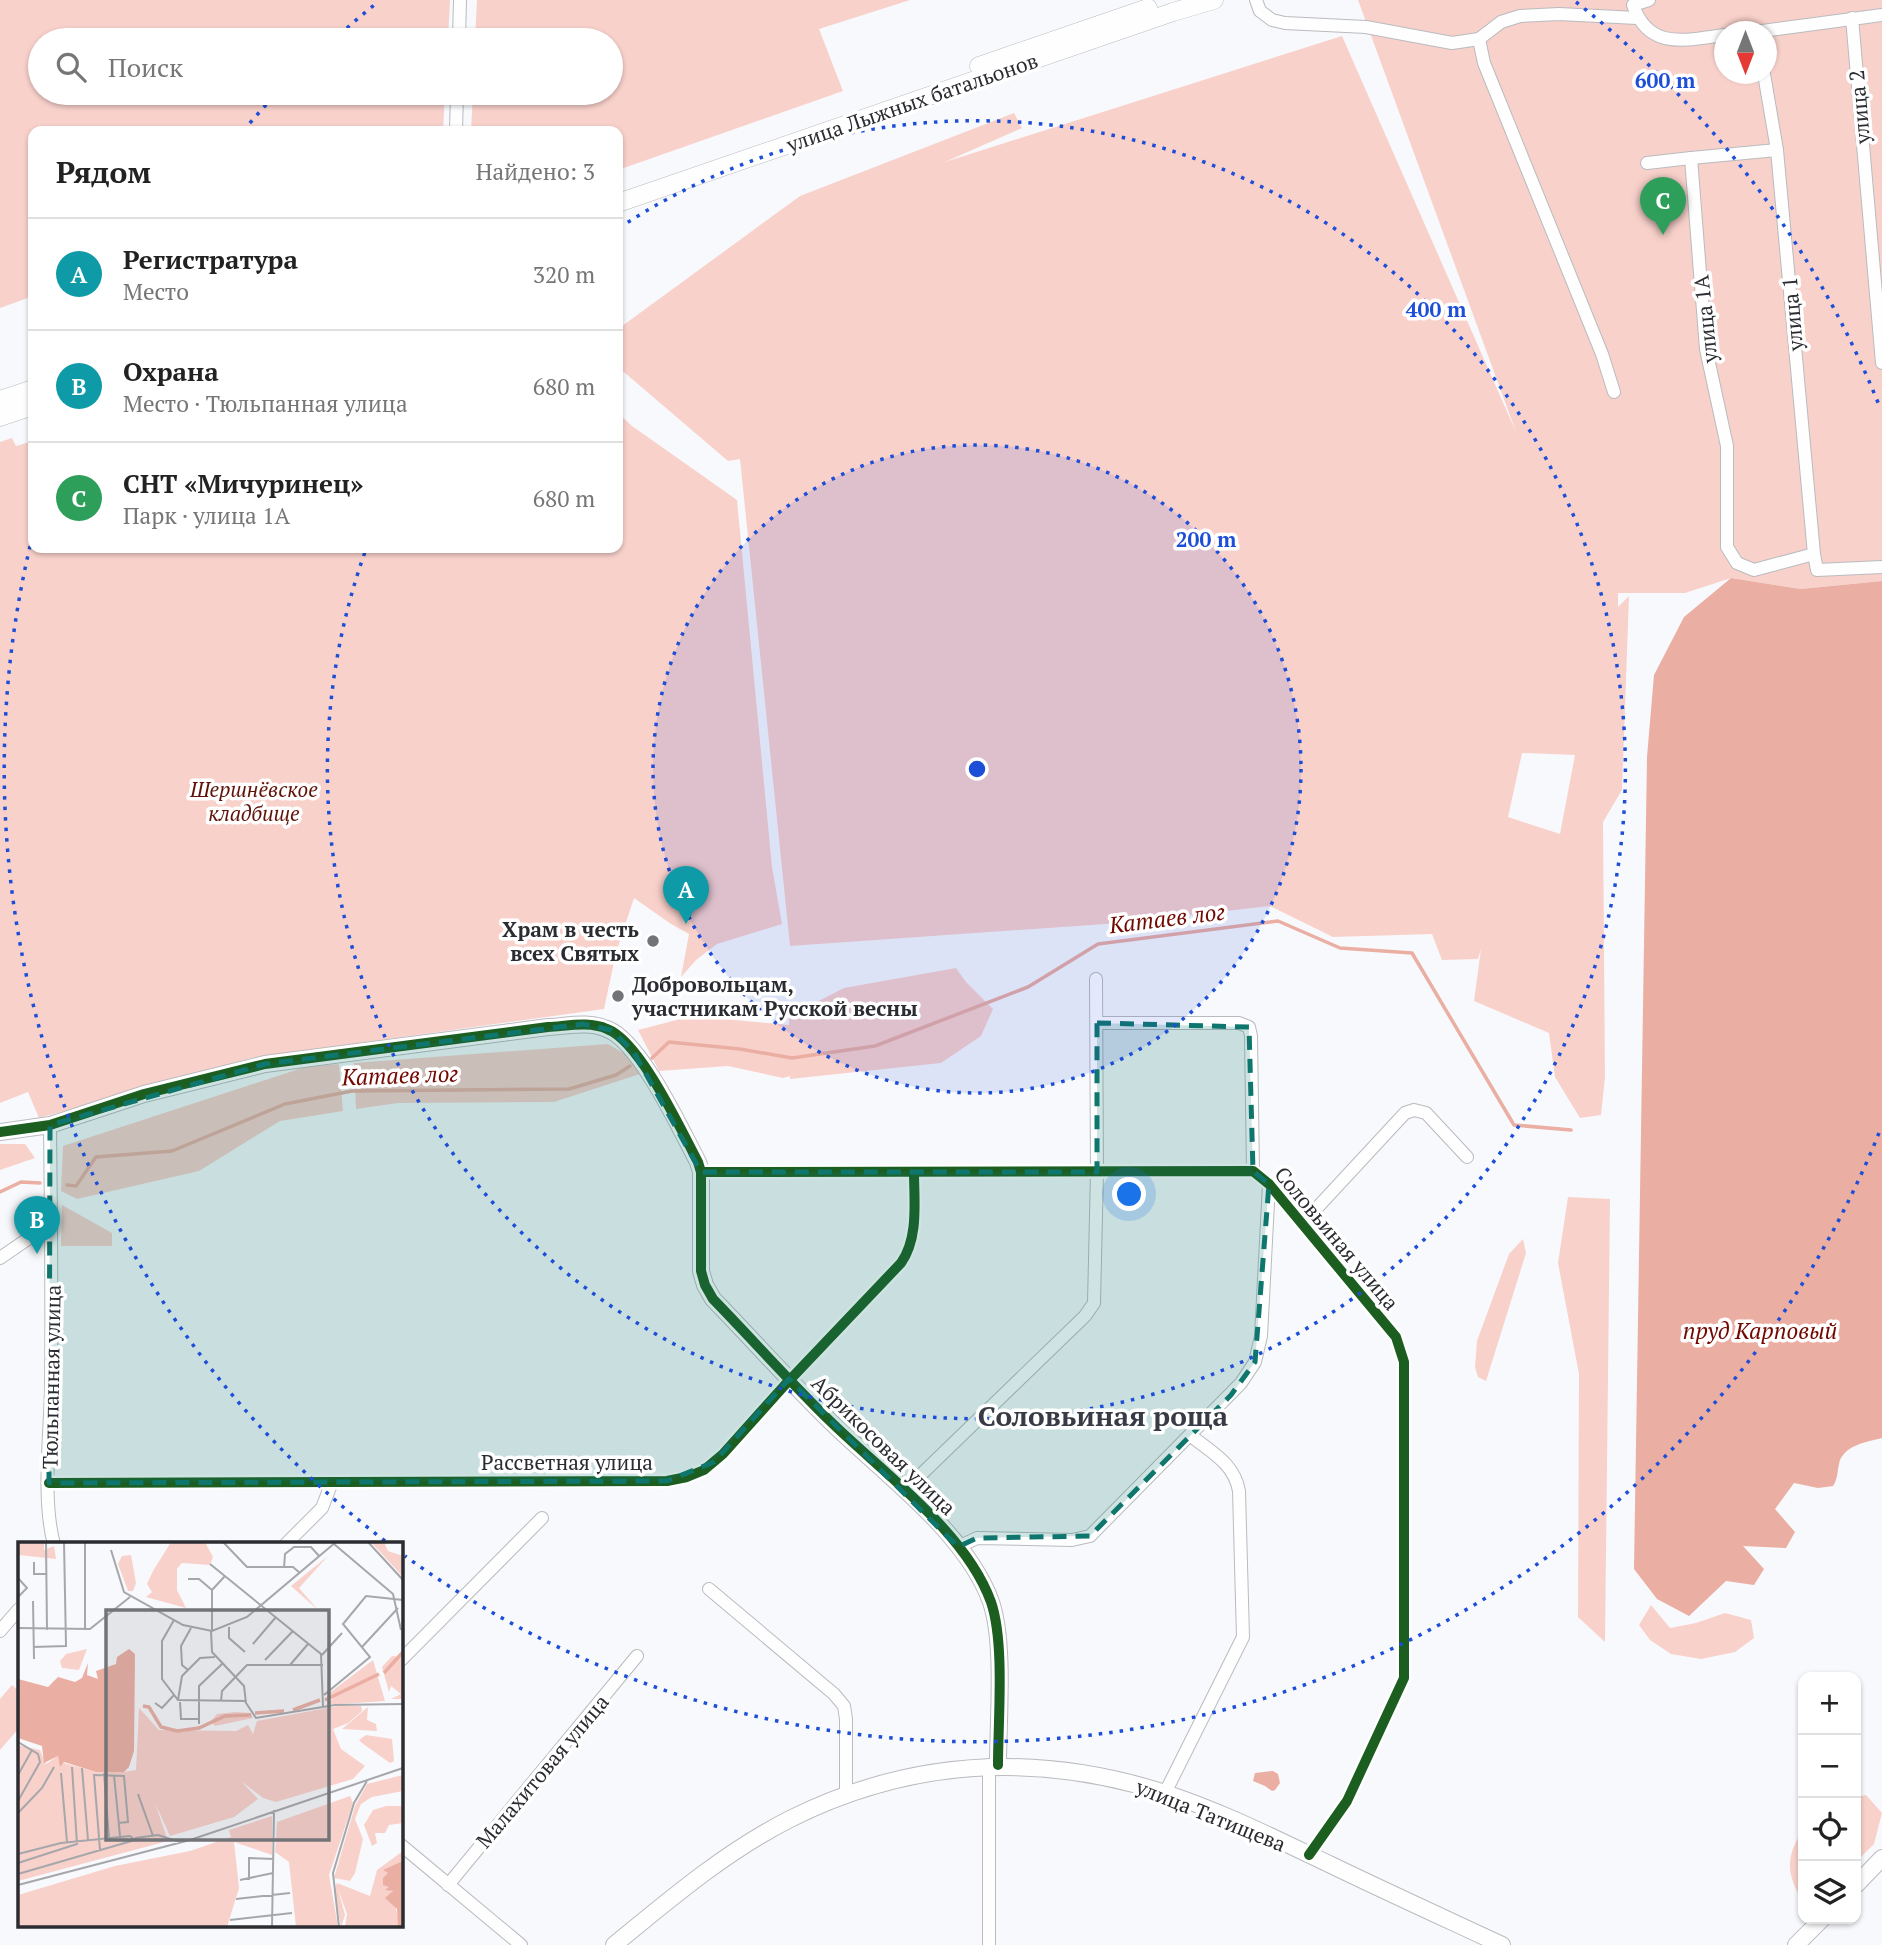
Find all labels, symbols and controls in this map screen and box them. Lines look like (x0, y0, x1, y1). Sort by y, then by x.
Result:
north arrow (1714, 21, 1777, 84)
search box (28, 28, 623, 105)
street label: улица Лыжных батальонов (782, 46, 1041, 159)
icon: search (52, 48, 90, 86)
text: Поиск (108, 50, 183, 84)
text: 600 m (1635, 66, 1696, 94)
street label: улица 2 (1842, 69, 1876, 146)
text: Рядом (56, 152, 151, 192)
text: Найдено: 3 (476, 156, 595, 187)
pin: C (1640, 177, 1686, 235)
text: Регистратура (123, 242, 298, 276)
text: A (71, 259, 87, 290)
text: 320 m (533, 259, 595, 290)
street label: улица 1А (1686, 273, 1724, 365)
text: Место (123, 276, 189, 307)
street label: улица 1 (1775, 276, 1809, 353)
text: 400 m (1406, 295, 1467, 323)
text: Охрана (123, 354, 219, 388)
text: B (72, 371, 86, 402)
text: 680 m (533, 371, 595, 402)
text: Место · Тюльпанная улица (123, 388, 408, 419)
text: СНТ «Мичуринец» (123, 466, 363, 500)
text: C (72, 483, 87, 514)
text: 680 m (533, 483, 595, 514)
text: Парк · улица 1А (123, 500, 290, 531)
text: 200 m (1176, 525, 1237, 553)
centre of rings (965, 757, 989, 781)
park label: Шершнёвское кладбище (189, 775, 318, 827)
pin: A (663, 866, 709, 924)
water label: Катаев лог (1106, 896, 1227, 941)
place label: Храм в честь всех Святых (502, 915, 639, 967)
marker: Храм в честь всех Святых (645, 933, 661, 949)
place label: Добровольцам, участникам Русской весны (631, 970, 918, 1022)
marker: Добровольцам, участникам Русской весны (610, 988, 626, 1004)
water label: Катаев лог (340, 1057, 459, 1093)
street label: Соловьиная улица (1269, 1160, 1406, 1316)
your location (1112, 1177, 1146, 1211)
pin: B (14, 1196, 60, 1254)
street label: Тюльпанная улица (35, 1284, 67, 1469)
water label: пруд Карповый (1683, 1315, 1837, 1346)
street label: Абрикосовая улица (806, 1369, 962, 1521)
district label: Соловьиная роща (978, 1397, 1229, 1434)
street label: Рассветная улица (481, 1448, 653, 1476)
inset map (18, 1542, 402, 1927)
map controls (1798, 1672, 1861, 1924)
button: + (1798, 1672, 1861, 1735)
street label: Малахитовая улица (469, 1688, 615, 1854)
button: − (1798, 1735, 1861, 1798)
street label: улица Татищева (1131, 1772, 1290, 1858)
button: locate (1798, 1798, 1861, 1861)
button: layers (1798, 1861, 1861, 1924)

